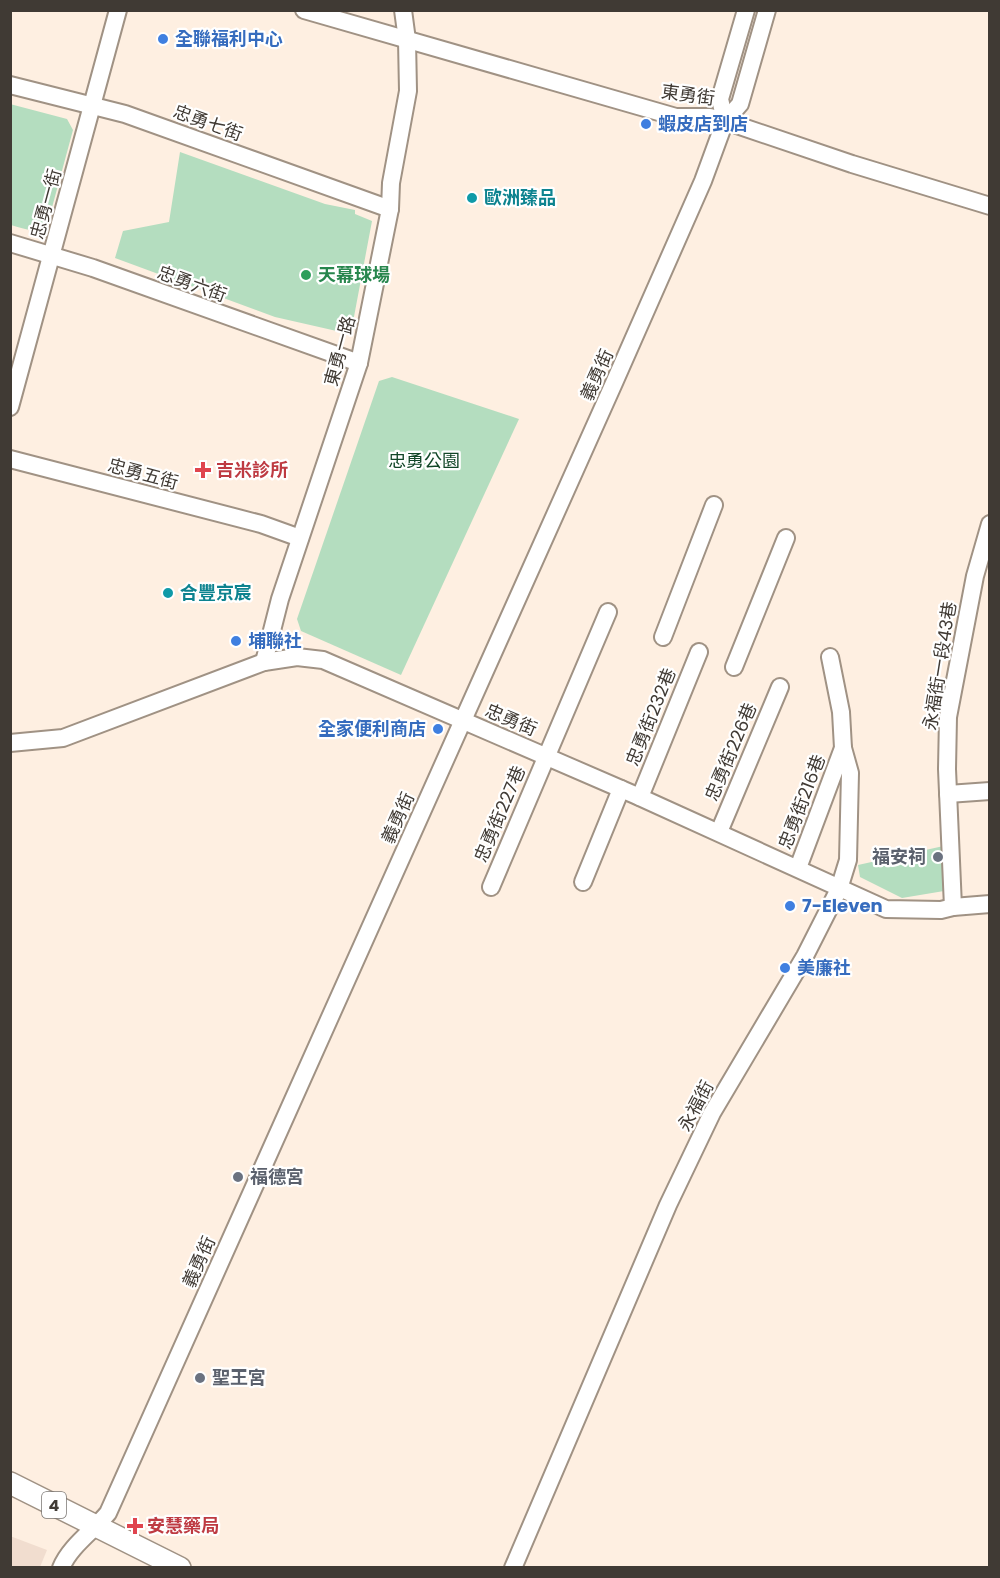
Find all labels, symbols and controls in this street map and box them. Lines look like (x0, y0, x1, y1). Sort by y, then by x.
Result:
place label: 全聯福利中心 (175, 26, 283, 51)
marker: 全聯福利中心 (156, 32, 170, 46)
street label: 東勇街 (660, 78, 717, 111)
street label: 忠勇七街 (170, 98, 246, 147)
place label: 蝦皮店到店 (658, 111, 748, 136)
marker: 蝦皮店到店 (639, 117, 653, 131)
street label: 忠勇一街 (24, 166, 67, 242)
place label: 歐洲臻品 (484, 185, 556, 210)
marker: 歐洲臻品 (465, 191, 479, 205)
street label: 忠勇六街 (154, 259, 230, 308)
place label: 天幕球場 (318, 262, 390, 287)
marker: 天幕球場 (299, 268, 313, 282)
street label: 東勇一路 (318, 313, 361, 389)
street label: 義勇街 (574, 345, 619, 405)
park label: 忠勇公園 (388, 448, 460, 473)
street label: 忠勇五街 (105, 452, 181, 495)
place label: 吉米診所 (216, 457, 288, 482)
marker: 吉米診所 (194, 461, 212, 479)
place label: 合豐京宸 (180, 580, 252, 605)
marker: 合豐京宸 (161, 586, 175, 600)
street label: 永福街一段43巷 (917, 600, 962, 732)
place label: 埔聯社 (248, 628, 302, 653)
marker: 埔聯社 (229, 634, 243, 648)
street label: 忠勇街232巷 (620, 664, 681, 769)
street label: 忠勇街 (481, 697, 541, 742)
street label: 忠勇街226巷 (699, 699, 762, 805)
place label: 全家便利商店 (318, 716, 426, 741)
marker: 全家便利商店 (431, 722, 445, 736)
street label: 忠勇街216巷 (772, 751, 831, 853)
street label: 忠勇街227巷 (468, 762, 531, 866)
street label: 義勇街 (375, 788, 420, 848)
place label: 福安祠 (872, 844, 926, 869)
marker: 福安祠 (931, 850, 945, 864)
place label: 7-Eleven (802, 893, 883, 918)
marker: 7-Eleven (783, 899, 797, 913)
place label: 美廉社 (797, 955, 851, 980)
marker: 美廉社 (778, 961, 792, 975)
street label: 永福街 (672, 1076, 719, 1135)
place label: 福德宮 (250, 1164, 304, 1189)
marker: 福德宮 (231, 1170, 245, 1184)
street label: 義勇街 (176, 1232, 221, 1292)
place label: 聖王宮 (212, 1365, 266, 1390)
marker: 聖王宮 (193, 1371, 207, 1385)
road number: 4 (42, 1492, 66, 1518)
place label: 安慧藥局 (147, 1513, 219, 1538)
marker: 安慧藥局 (128, 1519, 142, 1533)

